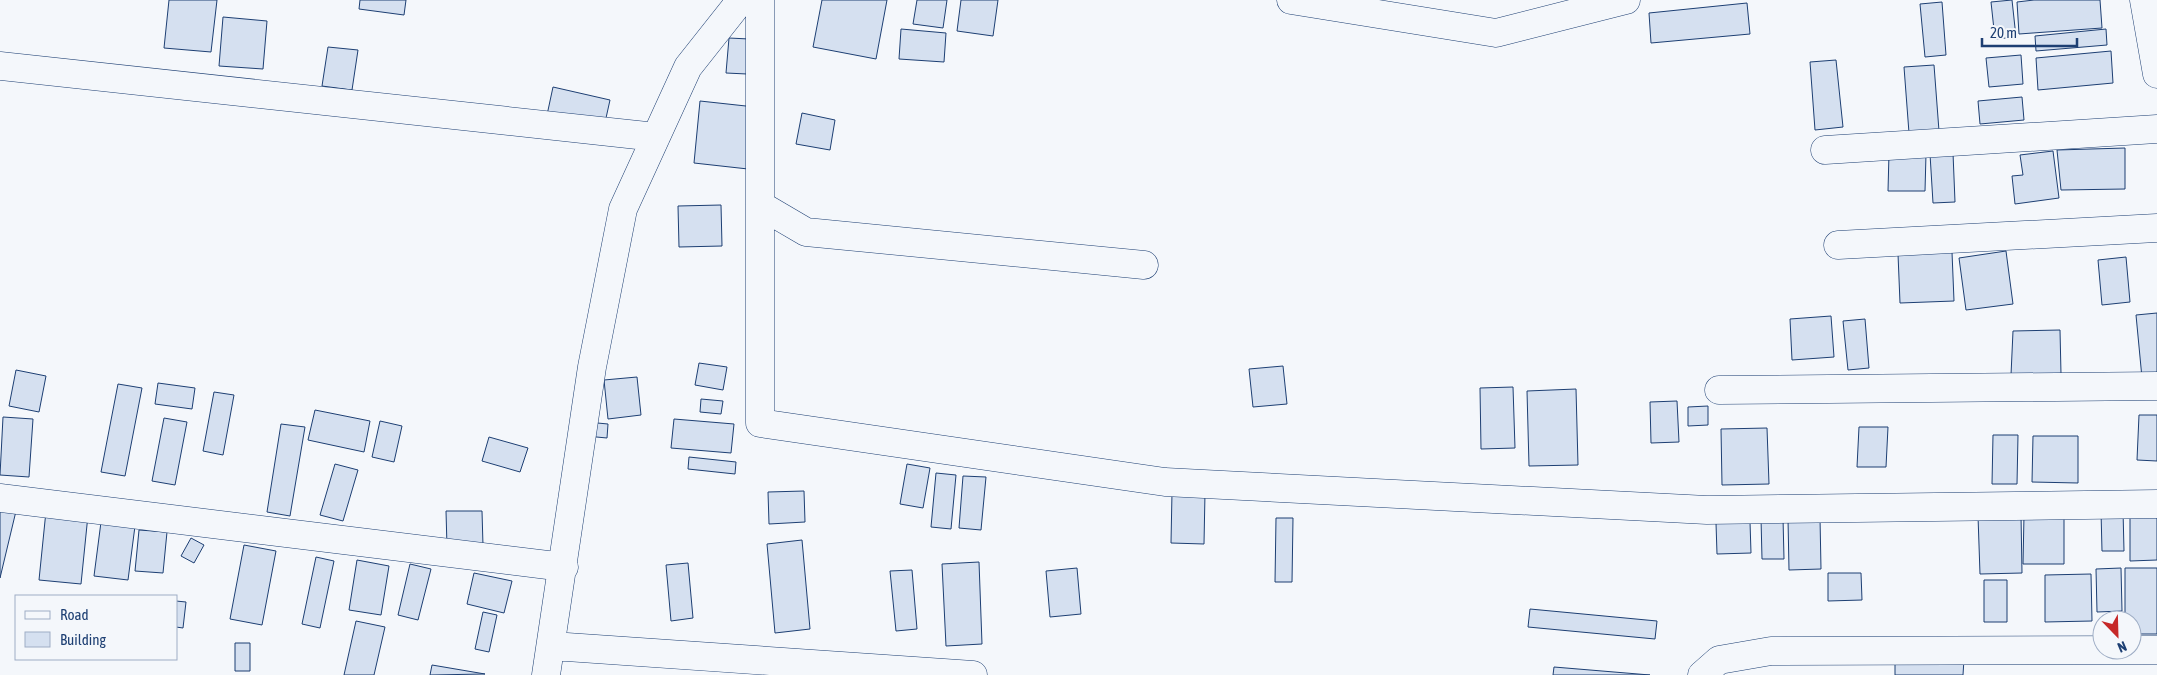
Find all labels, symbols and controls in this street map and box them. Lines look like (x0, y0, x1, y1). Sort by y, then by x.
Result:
scale bar (1982, 15, 2077, 47)
text: 20 m (1990, 24, 2017, 41)
legend (15, 595, 178, 660)
text: Road (60, 606, 89, 623)
north arrow (2092, 610, 2142, 660)
text: Building (60, 631, 106, 648)
text: N (2115, 638, 2129, 656)

